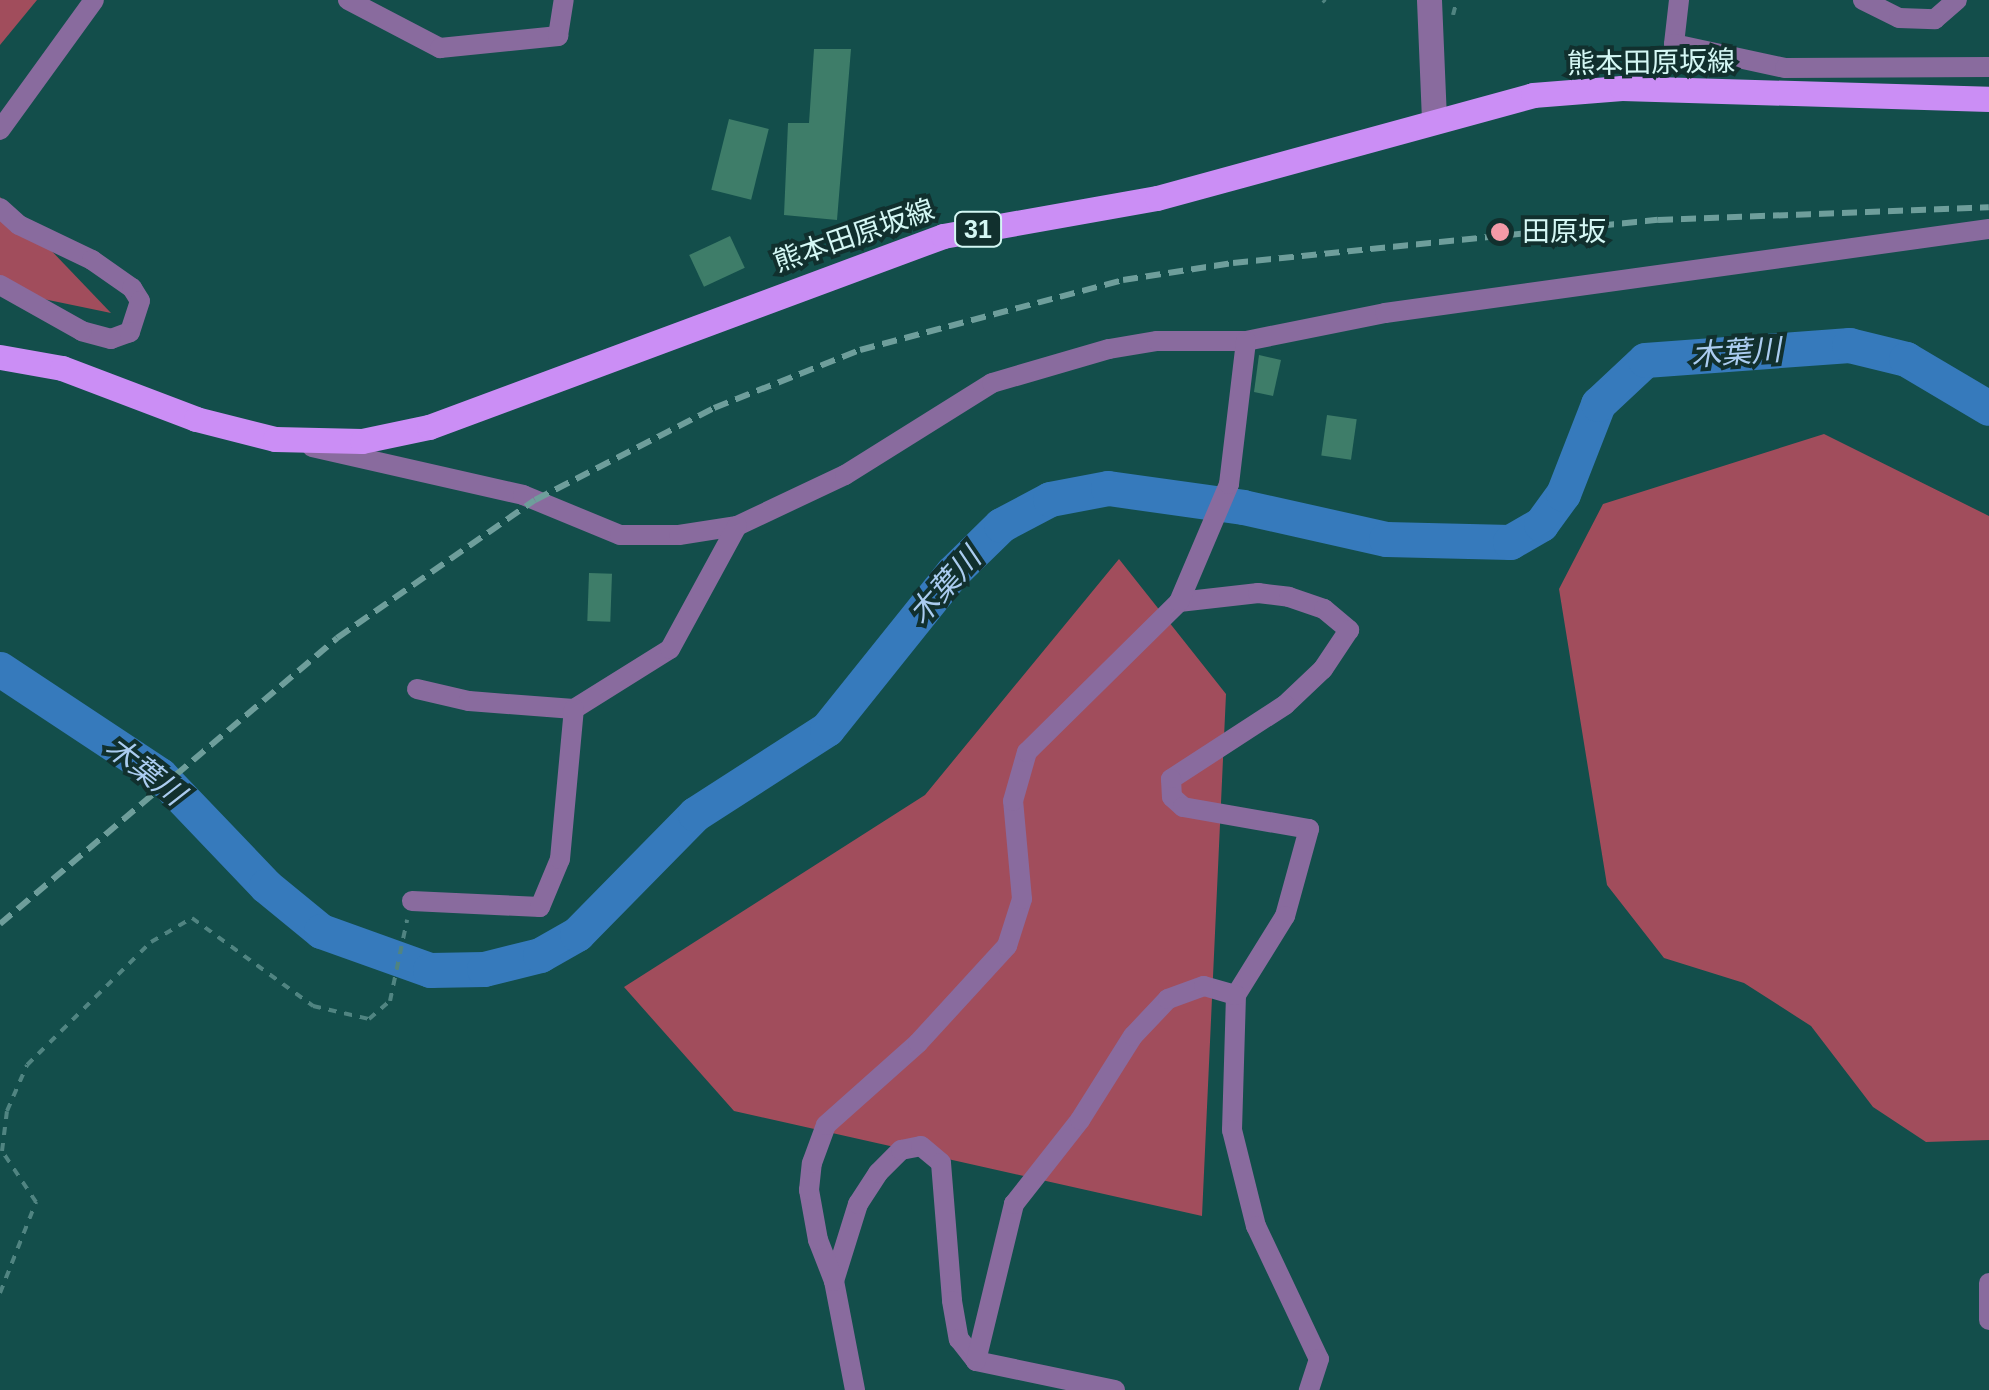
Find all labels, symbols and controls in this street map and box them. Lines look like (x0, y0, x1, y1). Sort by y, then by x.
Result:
street label: 熊本田原坂線 (1567, 45, 1735, 81)
street label: 熊本田原坂線 (769, 193, 939, 279)
road number: 31 (953, 209, 1003, 249)
place label: 田原坂 (1522, 215, 1606, 249)
marker: 田原坂 (1487, 219, 1513, 245)
water label: 木葉川 (1690, 332, 1782, 374)
water label: 木葉川 (902, 541, 988, 631)
water label: 木葉川 (98, 729, 192, 813)

